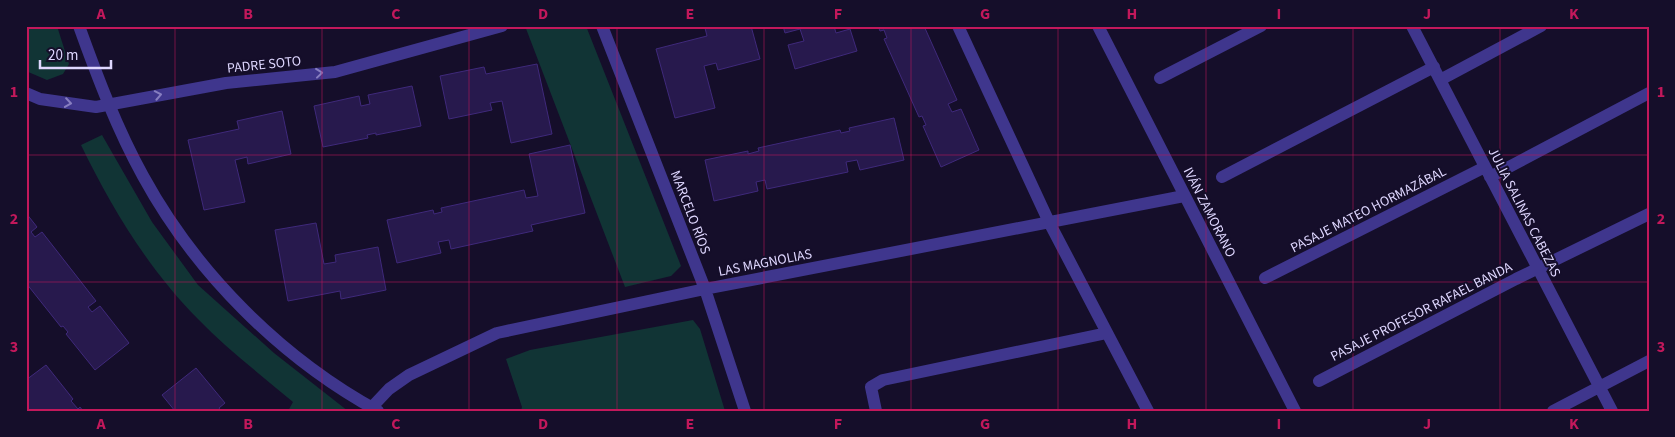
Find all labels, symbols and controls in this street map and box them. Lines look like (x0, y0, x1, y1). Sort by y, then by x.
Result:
text: A (95, 3, 106, 25)
text: B (243, 3, 253, 25)
text: C (391, 3, 401, 25)
text: D (538, 3, 548, 25)
text: E (686, 3, 694, 25)
text: F (834, 3, 842, 25)
text: G (980, 3, 990, 25)
text: H (1127, 3, 1137, 25)
text: I (1277, 3, 1281, 25)
text: J (1423, 3, 1431, 25)
text: K (1569, 3, 1579, 25)
scale bar (40, 38, 111, 70)
text: 20 m (48, 45, 78, 66)
street label: PADRE SOTO (226, 51, 302, 79)
one-way arrow (315, 68, 323, 79)
text: 1 (10, 81, 18, 103)
text: 1 (1657, 81, 1665, 103)
one-way arrow (154, 90, 162, 100)
one-way arrow (64, 97, 72, 108)
street label: JULIA SALINAS CABEZAS (1483, 144, 1565, 281)
street label: PASAJE MATEO HORMAZÁBAL (1287, 162, 1450, 258)
street label: IVÁN ZAMORANO (1178, 164, 1240, 261)
street label: MARCELO RÍOS (665, 168, 715, 257)
text: 2 (10, 208, 18, 230)
text: 2 (1657, 208, 1665, 230)
street label: LAS MAGNOLIAS (717, 244, 814, 282)
street label: PASAJE PROFESOR RAFAEL BANDA (1327, 257, 1516, 367)
text: 3 (10, 336, 18, 358)
text: 3 (1657, 336, 1665, 358)
text: A (95, 413, 106, 435)
text: B (243, 413, 253, 435)
text: C (391, 413, 401, 435)
text: D (538, 413, 548, 435)
text: E (686, 413, 694, 435)
text: F (834, 413, 842, 435)
text: G (980, 413, 990, 435)
text: H (1127, 413, 1137, 435)
text: I (1277, 413, 1281, 435)
text: J (1423, 413, 1431, 435)
text: K (1569, 413, 1579, 435)

